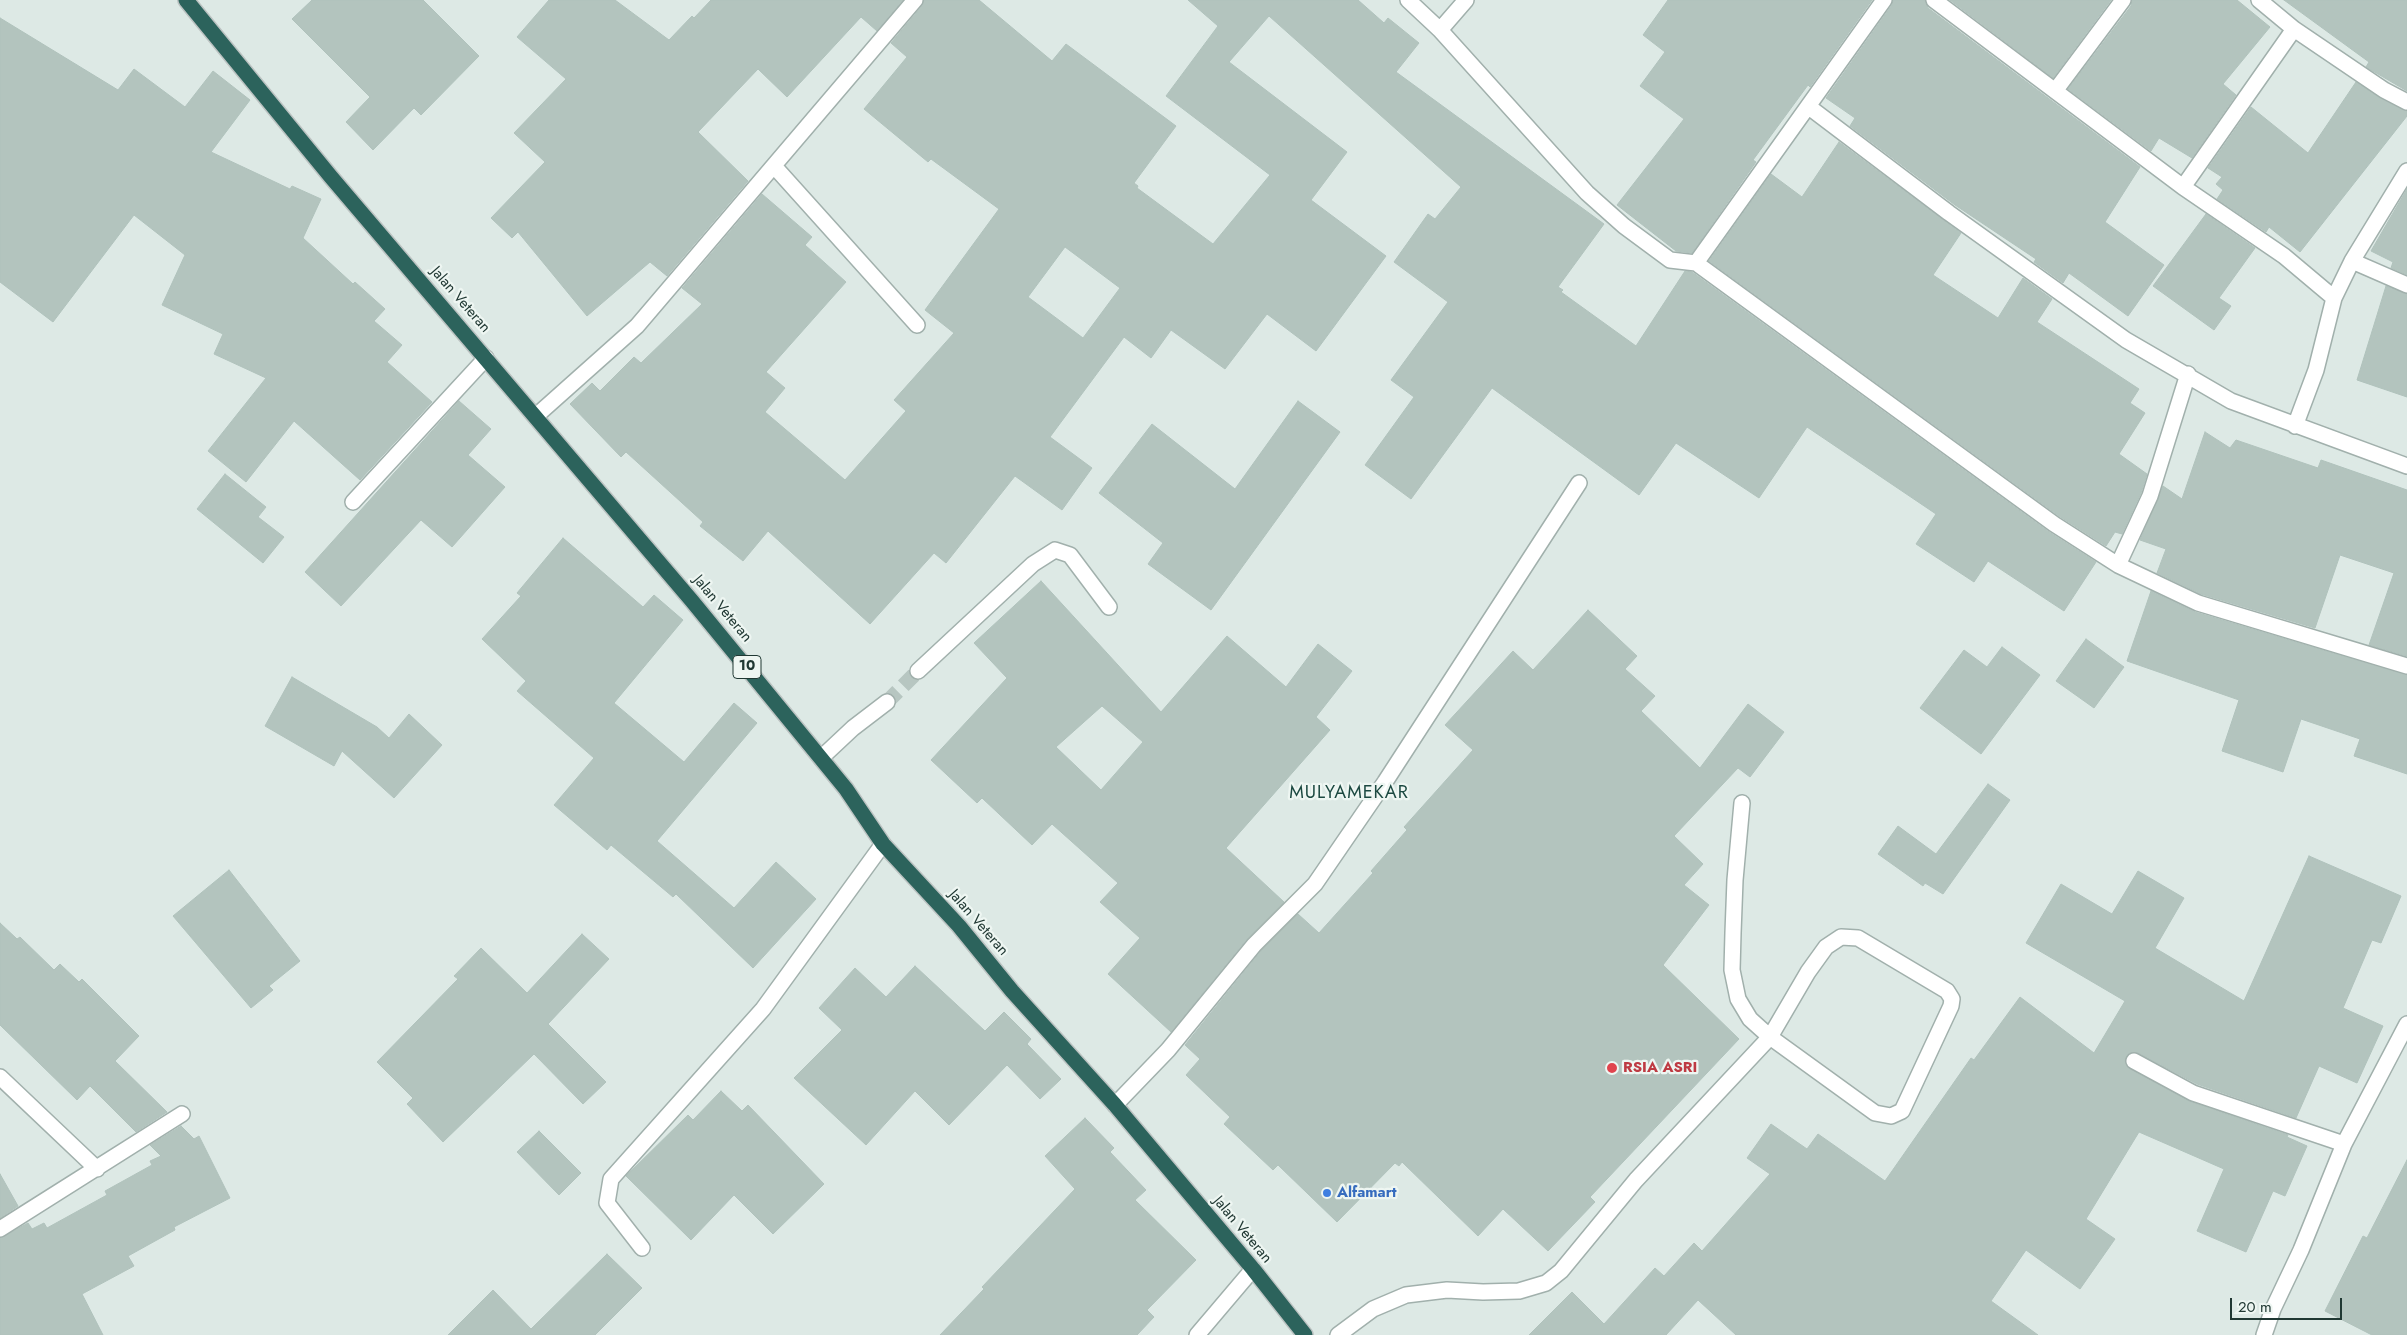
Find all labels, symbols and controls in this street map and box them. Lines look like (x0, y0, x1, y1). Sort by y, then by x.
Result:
street label: Jalan Veteran (426, 263, 494, 337)
street label: Jalan Veteran (689, 572, 755, 646)
road number: 10 (733, 656, 761, 679)
district label: MULYAMEKAR (1288, 783, 1410, 805)
street label: Jalan Veteran (944, 886, 1012, 960)
place label: RSIA ASRI (1623, 1059, 1697, 1077)
marker: RSIA ASRI (1605, 1061, 1619, 1075)
place label: Alfamart (1337, 1184, 1397, 1202)
marker: Alfamart (1321, 1187, 1333, 1199)
street label: Jalan Veteran (1209, 1193, 1275, 1267)
scale bar (2232, 1288, 2344, 1320)
text: 20 m (2238, 1296, 2272, 1318)

